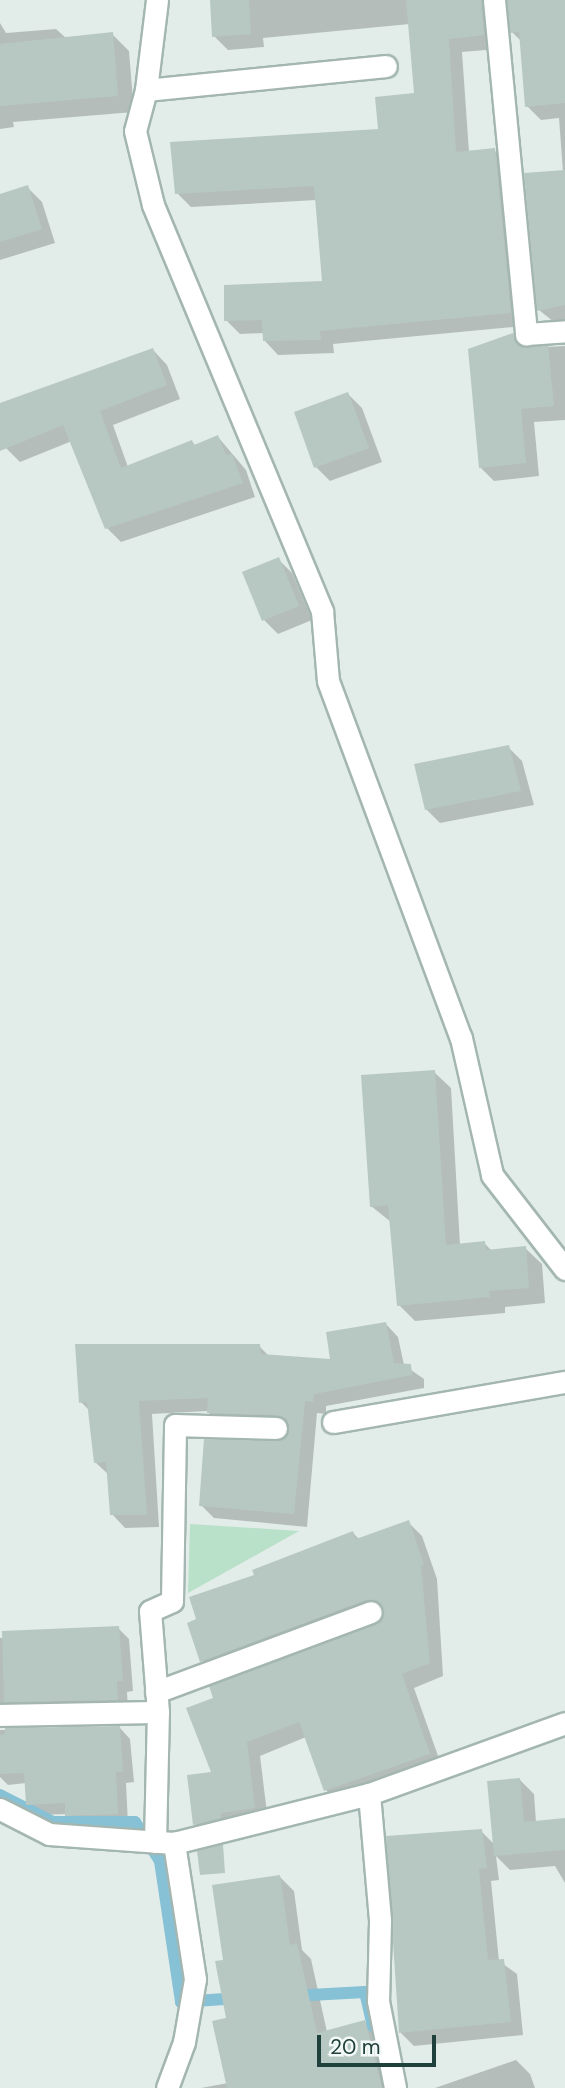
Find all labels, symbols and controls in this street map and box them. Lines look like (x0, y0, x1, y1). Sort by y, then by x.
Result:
scale bar (320, 2022, 439, 2066)
text: 20 m (330, 2033, 381, 2061)

